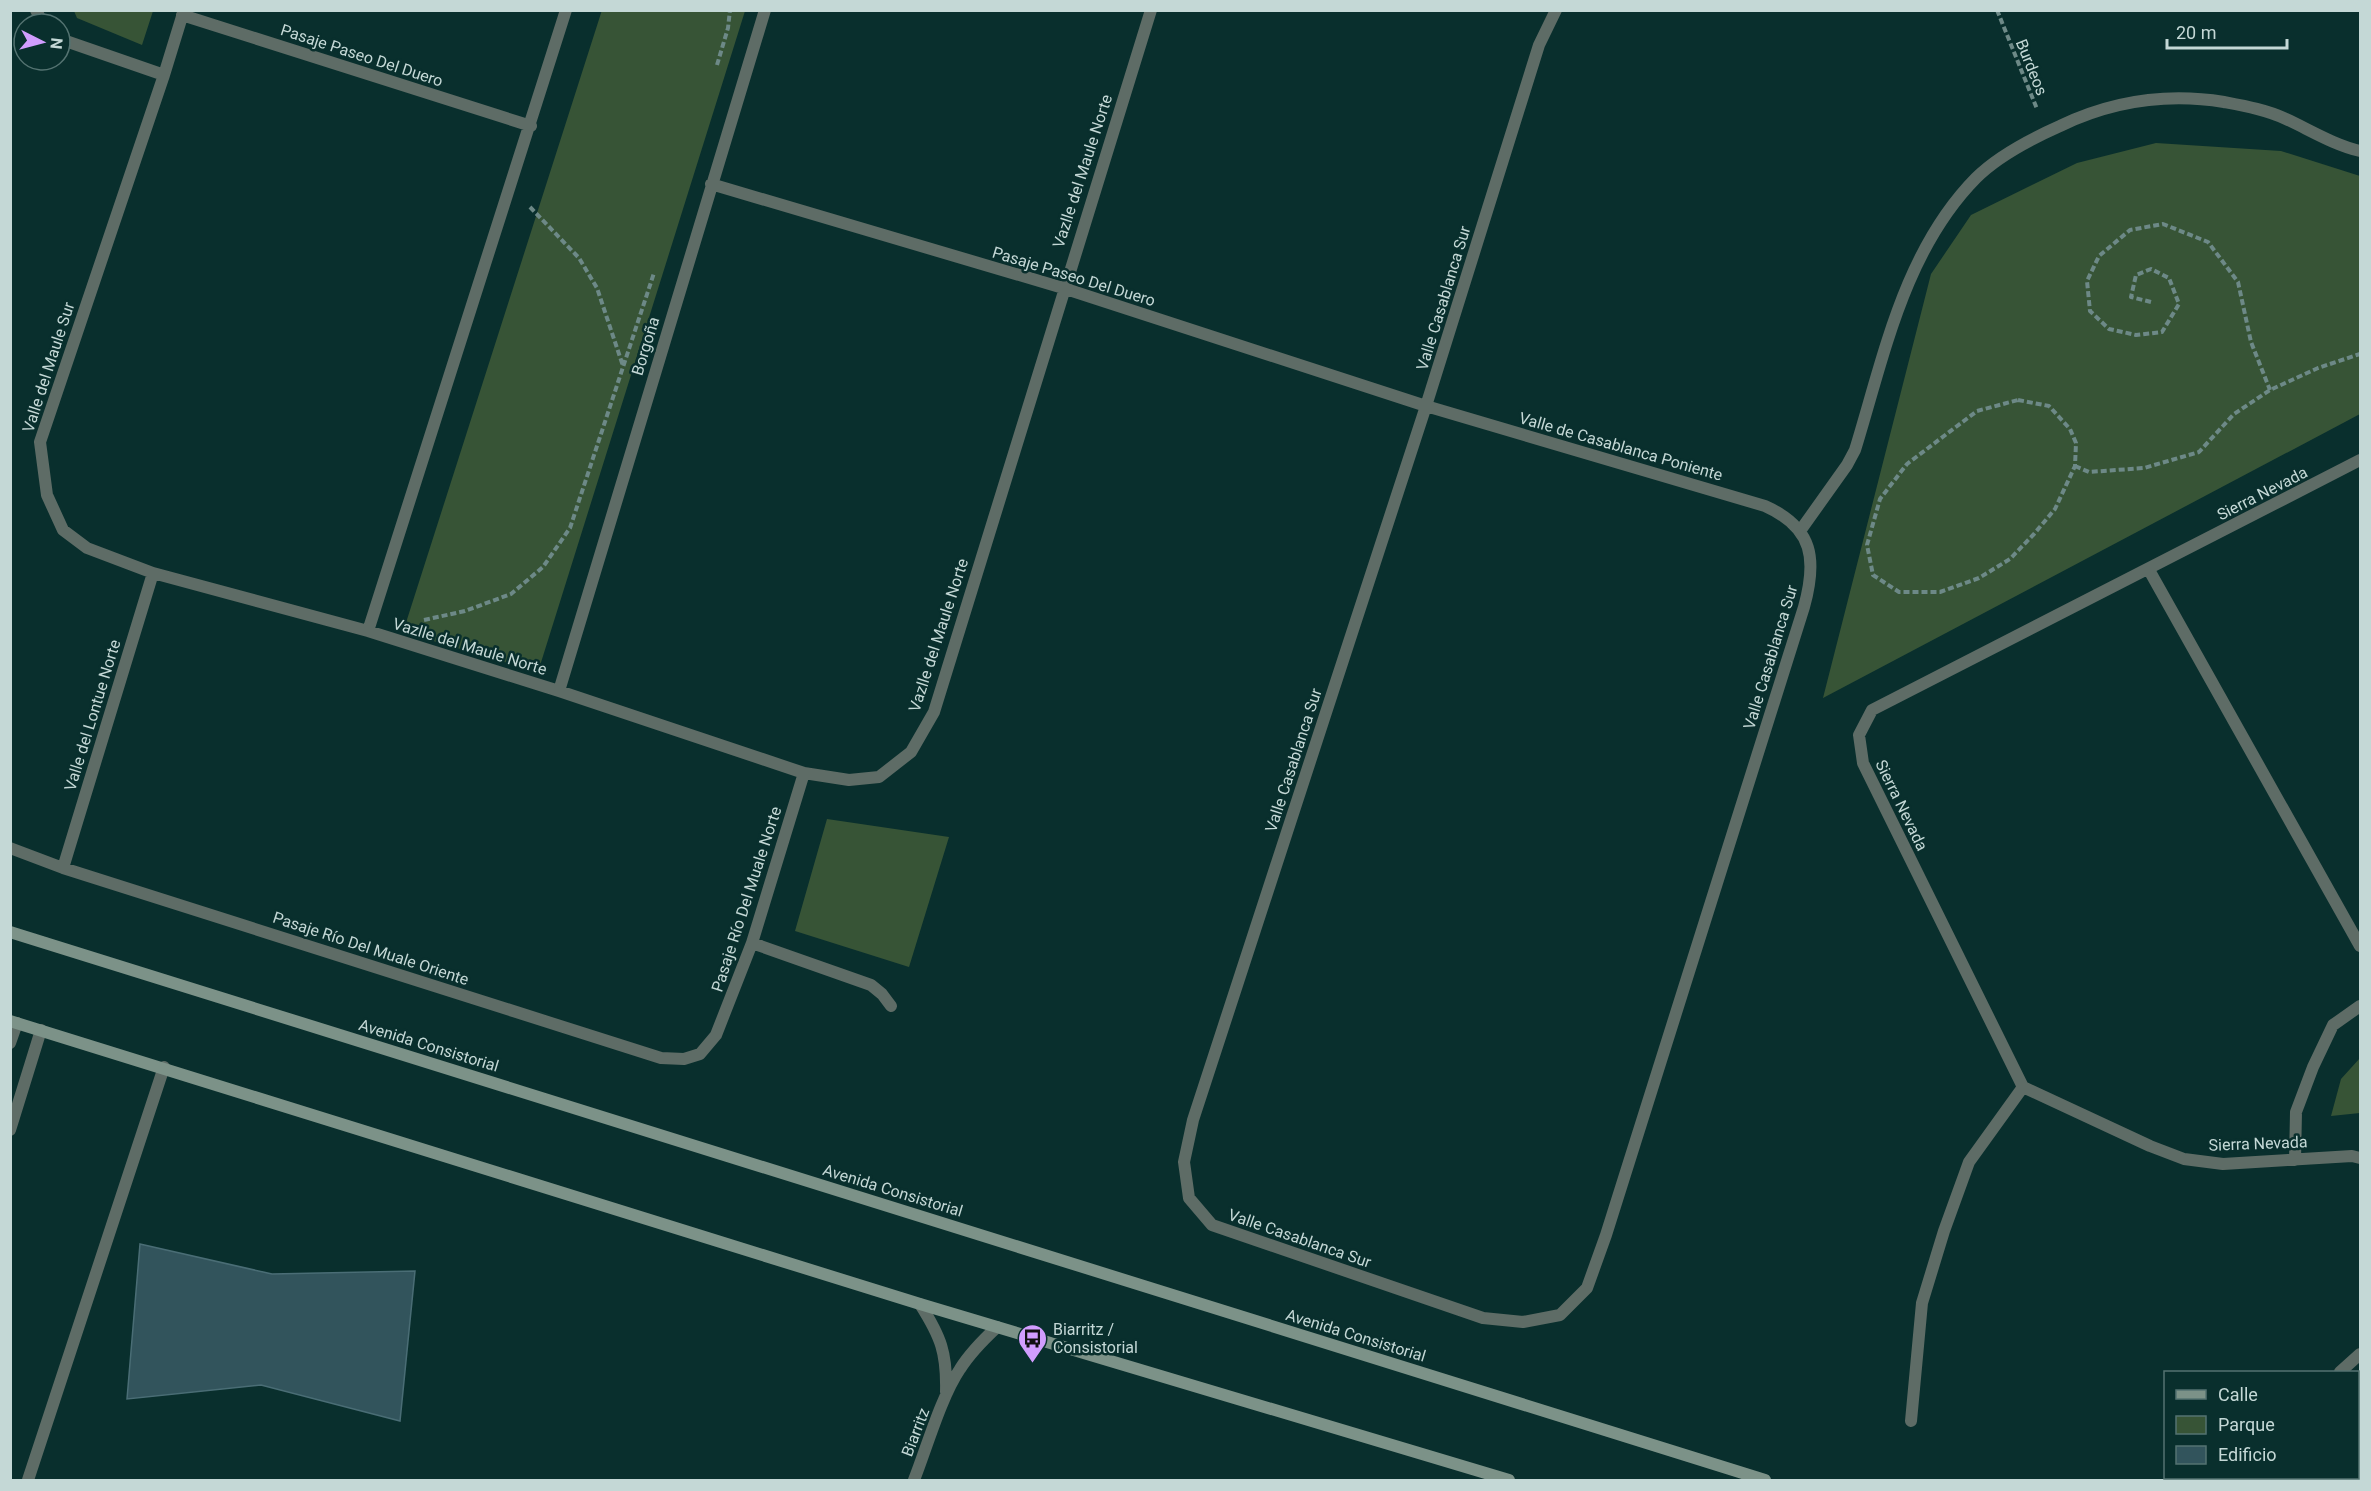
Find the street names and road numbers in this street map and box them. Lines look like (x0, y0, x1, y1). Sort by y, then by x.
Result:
street label: Pasaje Paseo Del Duero (278, 20, 445, 91)
street label: Burdeos (2012, 36, 2051, 98)
street label: Vazlle del Maule Norte (1049, 92, 1116, 250)
street label: Valle Casablanca Sur (1412, 223, 1475, 373)
street label: Pasaje Paseo Del Duero (990, 243, 1158, 310)
street label: Valle del Maule Sur (18, 299, 79, 435)
street label: Borgoña (628, 315, 663, 378)
street label: Valle de Casablanca Poniente (1517, 408, 1725, 485)
street label: Sierra Nevada (2214, 463, 2311, 524)
street label: Vazlle del Maule Norte (905, 556, 972, 714)
street label: Valle Casablanca Sur (1739, 582, 1802, 732)
street label: Vazlle del Maule Norte (391, 614, 549, 679)
street label: Valle del Lontue Norte (60, 637, 125, 793)
street label: Valle Casablanca Sur (1261, 685, 1326, 834)
street label: Sierra Nevada (1871, 757, 1932, 854)
street label: Pasaje Río Del Muale Norte (708, 804, 785, 994)
street label: Pasaje Río Del Muale Oriente (270, 908, 471, 989)
street label: Avenida Consistorial (357, 1015, 501, 1076)
street label: Sierra Nevada (2208, 1132, 2308, 1155)
street label: Avenida Consistorial (821, 1160, 965, 1221)
street label: Valle Casablanca Sur (1226, 1205, 1374, 1272)
street label: Avenida Consistorial (1284, 1305, 1428, 1366)
street label: Biarritz (898, 1405, 933, 1459)

